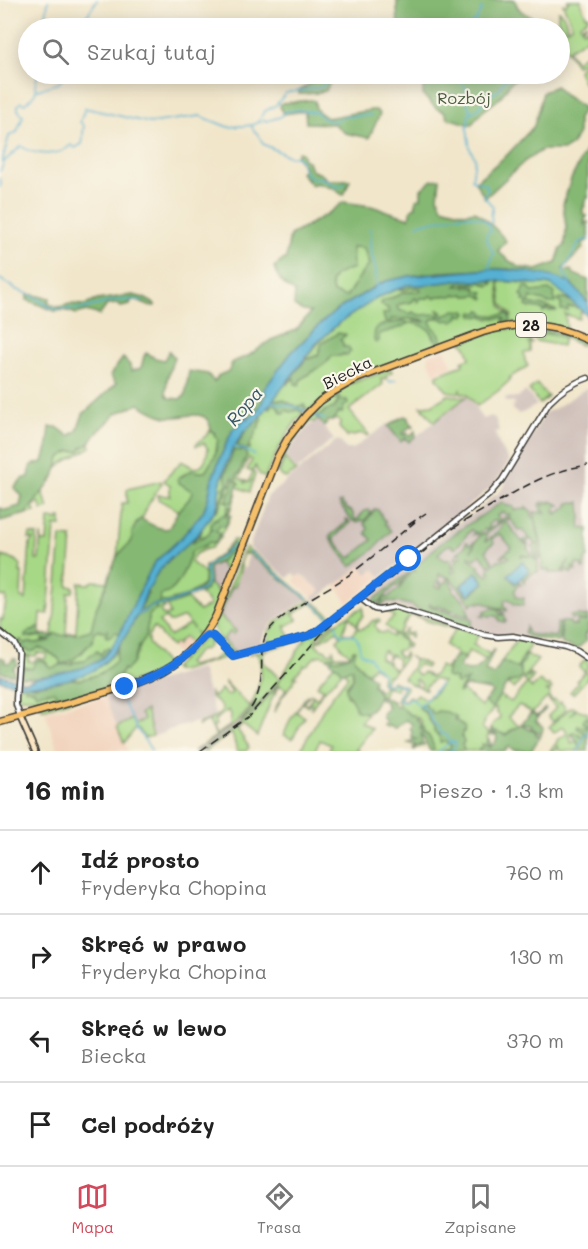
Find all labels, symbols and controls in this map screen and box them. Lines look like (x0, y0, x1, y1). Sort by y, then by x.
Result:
search box (18, 18, 570, 84)
icon: search (39, 35, 72, 68)
text: Szukaj tutaj (87, 37, 216, 66)
park label: Rozbój (437, 87, 491, 108)
road number: 28 (516, 313, 546, 337)
street label: Biecka (319, 351, 375, 393)
water label: Ropa (220, 381, 268, 431)
route start (395, 545, 421, 571)
route end (111, 673, 137, 699)
text: 16 min (24, 773, 105, 807)
text: Pieszo · 1.3 km (420, 777, 564, 803)
text: Idź prosto (81, 845, 199, 874)
icon: ahead (24, 856, 57, 889)
text: 760 m (506, 859, 564, 885)
text: Fryderyka Chopina (81, 874, 267, 900)
text: Skręć w prawo (81, 929, 246, 958)
icon: right (24, 940, 57, 973)
text: 130 m (509, 943, 564, 969)
text: Fryderyka Chopina (81, 958, 267, 984)
text: Skręć w lewo (81, 1013, 227, 1042)
icon: left (24, 1024, 57, 1057)
text: 370 m (506, 1027, 564, 1053)
text: Biecka (81, 1042, 147, 1068)
icon: arrive (24, 1108, 57, 1141)
text: Cel podróży (81, 1110, 215, 1139)
tab: Mapa (71, 1180, 114, 1237)
tab: Trasa (257, 1180, 302, 1237)
tab: Zapisane (444, 1180, 517, 1237)

